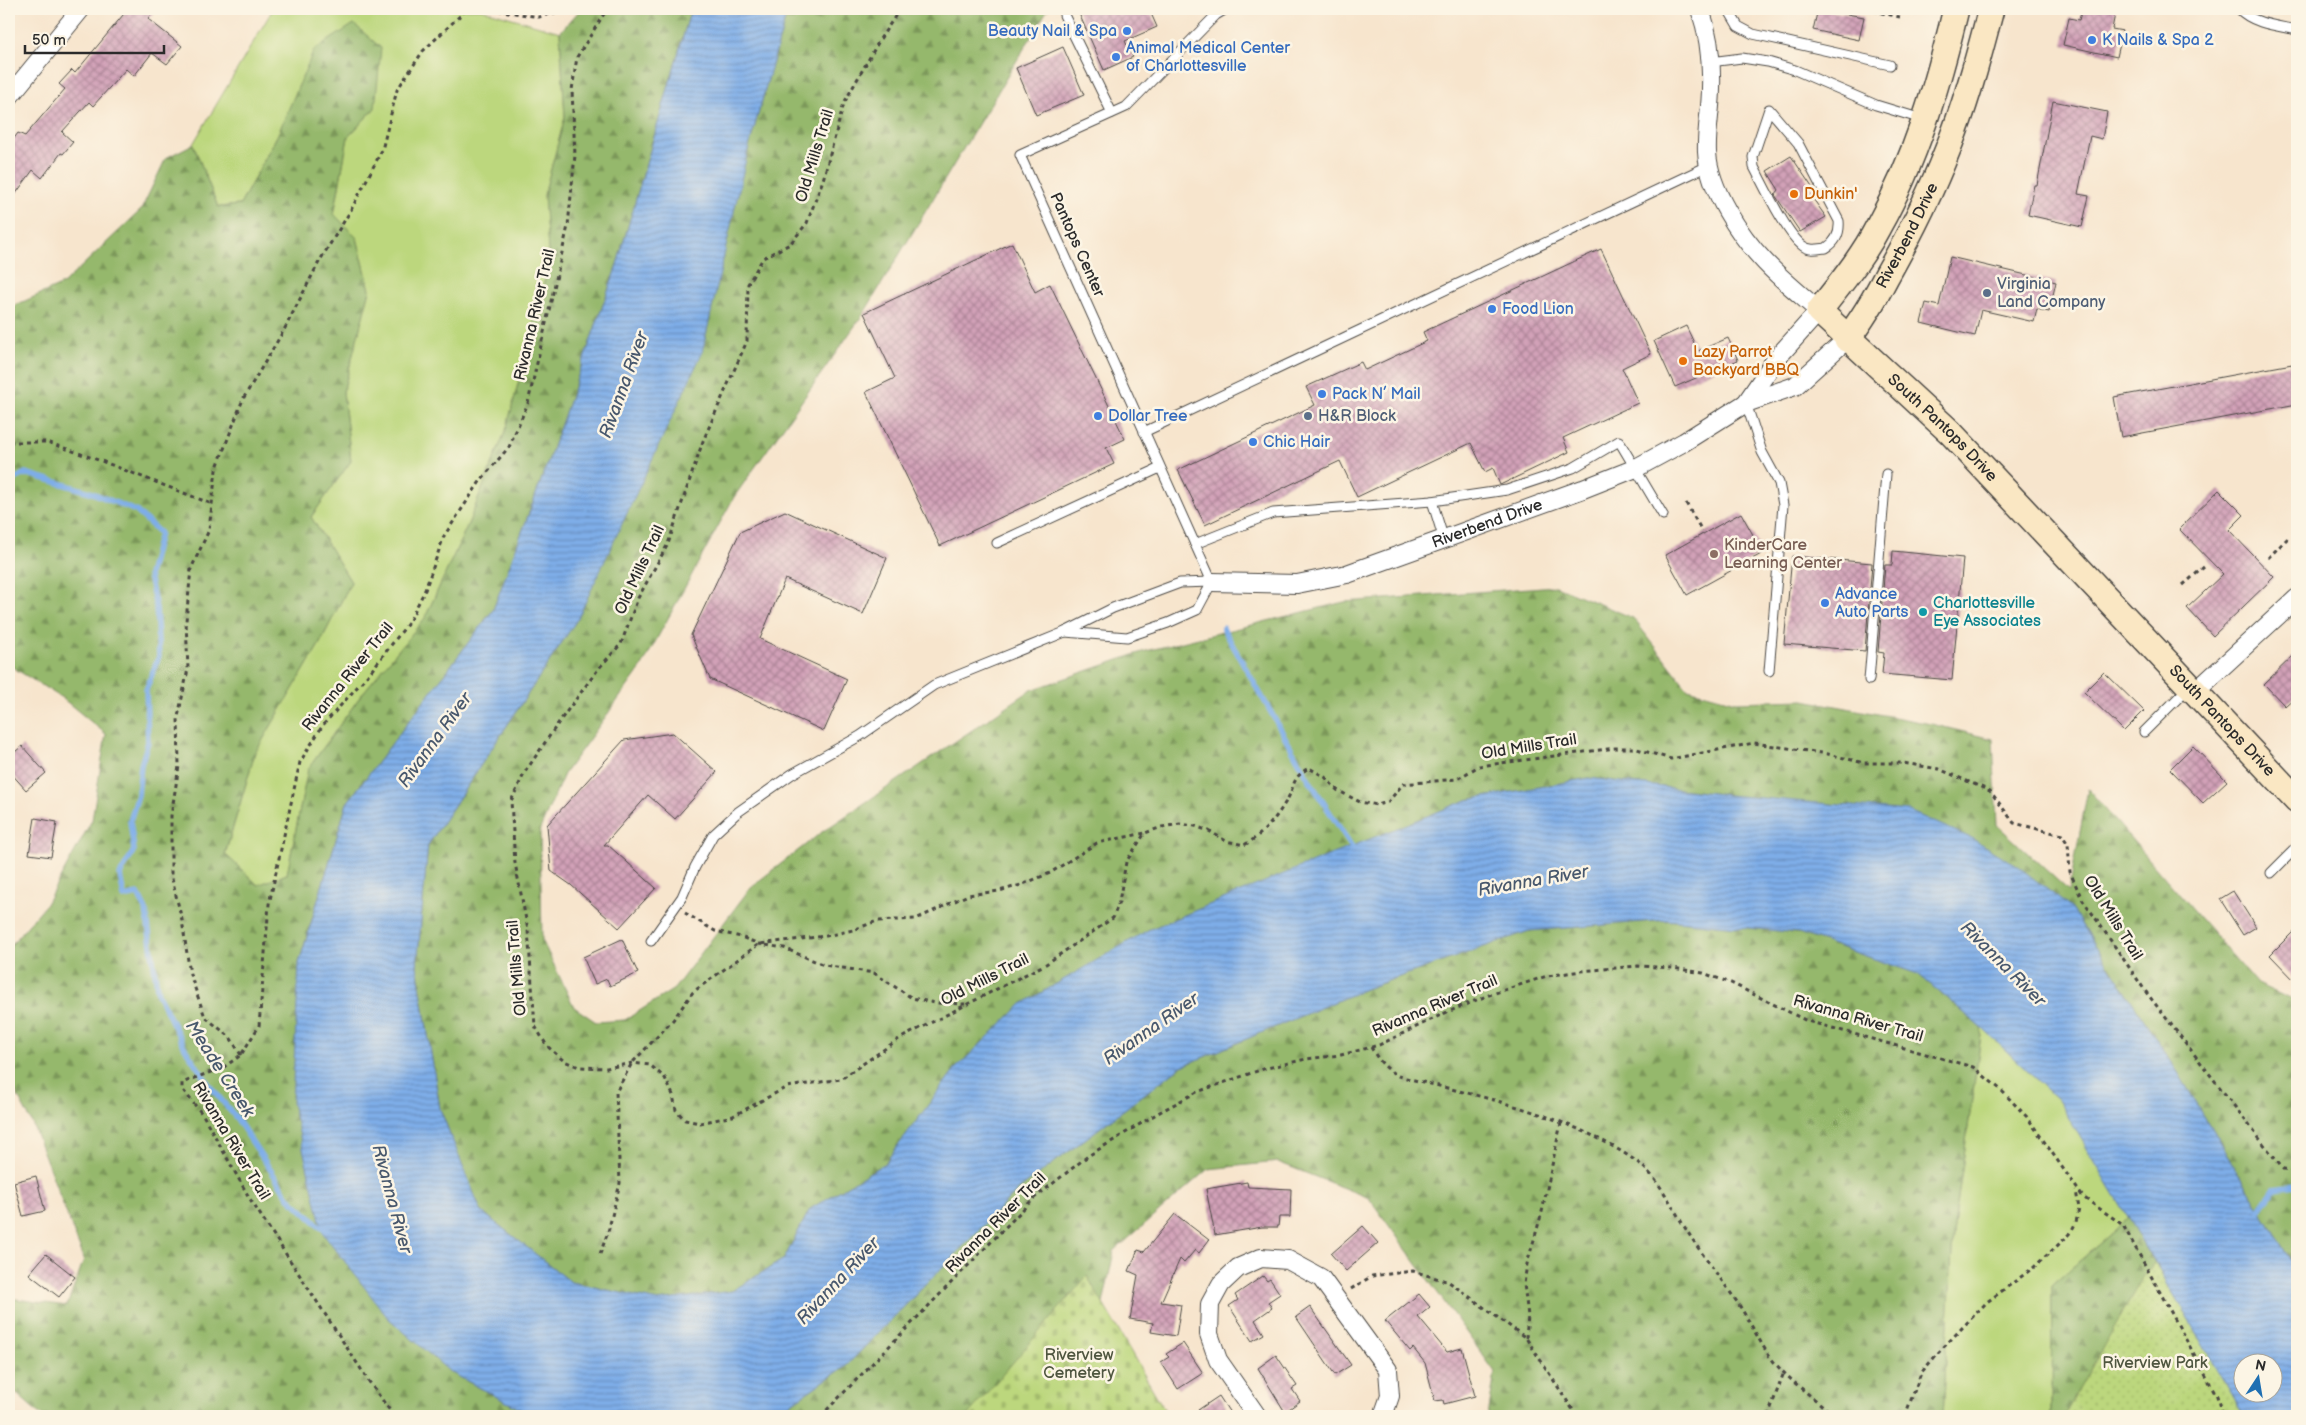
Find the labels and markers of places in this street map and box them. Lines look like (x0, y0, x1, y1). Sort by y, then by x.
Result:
place label: Beauty Nail & Spa (988, 22, 1117, 41)
marker: Beauty Nail & Spa (1121, 25, 1133, 37)
place label: K Nails & Spa 2 (2102, 31, 2214, 50)
marker: K Nails & Spa 2 (2086, 34, 2098, 46)
place label: Animal Medical Center of Charlottesville (1126, 39, 1290, 76)
marker: Animal Medical Center of Charlottesville (1110, 51, 1122, 63)
place label: Dunkin' (1804, 185, 1857, 204)
marker: Dunkin' (1788, 188, 1800, 200)
place label: Virginia Land Company (1997, 275, 2106, 312)
marker: Virginia Land Company (1981, 287, 1993, 299)
place label: Food Lion (1502, 300, 1574, 319)
marker: Food Lion (1486, 303, 1498, 315)
place label: Lazy Parrot Backyard BBQ (1693, 343, 1799, 380)
marker: Lazy Parrot Backyard BBQ (1677, 355, 1689, 367)
place label: Pack N’ Mail (1332, 385, 1421, 404)
marker: Pack N’ Mail (1316, 388, 1328, 400)
place label: Dollar Tree (1108, 407, 1188, 426)
place label: H&R Block (1318, 407, 1396, 426)
marker: Dollar Tree (1092, 410, 1104, 422)
marker: H&R Block (1302, 410, 1314, 422)
place label: Chic Hair (1263, 433, 1330, 452)
marker: Chic Hair (1247, 436, 1259, 448)
place label: KinderCare Learning Center (1724, 536, 1842, 573)
marker: KinderCare Learning Center (1708, 548, 1720, 560)
place label: Advance Auto Parts (1835, 585, 1909, 622)
place label: Charlottesville Eye Associates (1933, 594, 2041, 631)
marker: Advance Auto Parts (1819, 597, 1831, 609)
marker: Charlottesville Eye Associates (1917, 606, 1929, 618)

